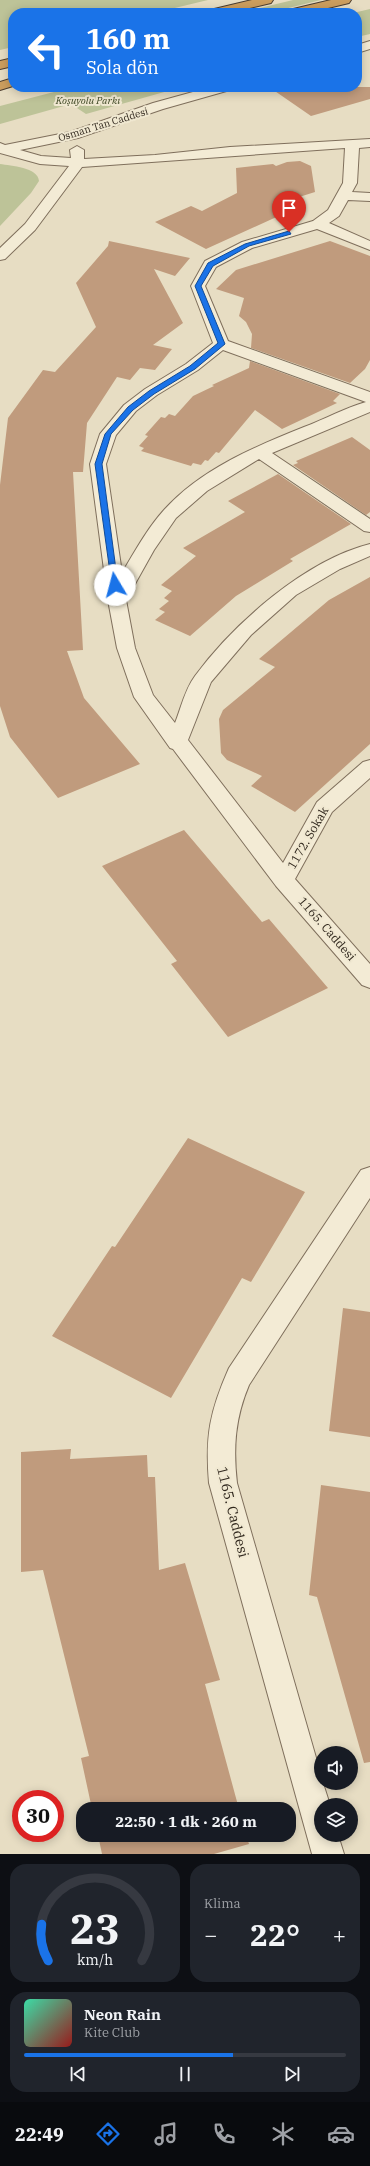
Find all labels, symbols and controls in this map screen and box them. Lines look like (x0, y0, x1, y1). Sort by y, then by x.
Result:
text: 160 m (86, 20, 170, 57)
icon: left (20, 24, 72, 76)
text: Sola dön (86, 56, 159, 79)
park label: Koşuyolu Parkı (55, 94, 120, 107)
street label: Osman Tan Caddesi (57, 105, 150, 144)
pin (272, 191, 306, 232)
icon: arrive (278, 197, 300, 219)
position arrow (94, 564, 136, 606)
street label: 1172. Sokak (284, 804, 331, 871)
street label: 1165. Caddesi (296, 894, 359, 964)
street label: 1165. Caddesi (213, 1465, 253, 1559)
map controls (314, 1746, 358, 1842)
button: sound (314, 1746, 358, 1790)
speed limit sign: 30 (12, 1790, 64, 1842)
button: layers (314, 1798, 358, 1842)
text: 22:50 · 1 dk · 260 m (115, 1812, 257, 1831)
text: Klima (204, 1895, 241, 1912)
text: 23 (70, 1901, 120, 1955)
text: 22° (250, 1915, 300, 1954)
text: − (204, 1920, 217, 1949)
text: + (333, 1920, 346, 1949)
text: km/h (77, 1950, 113, 1969)
text: Neon Rain (84, 2005, 161, 2024)
text: Kite Club (84, 2024, 140, 2041)
icon: previous (67, 2063, 89, 2085)
icon: pause (174, 2063, 196, 2085)
icon: next (281, 2063, 303, 2085)
icon: directions (94, 2120, 122, 2148)
icon: music (152, 2120, 180, 2148)
icon: phone (210, 2120, 238, 2148)
icon: climate (269, 2120, 297, 2148)
icon: car (327, 2120, 355, 2148)
text: 22:49 (15, 2123, 64, 2146)

